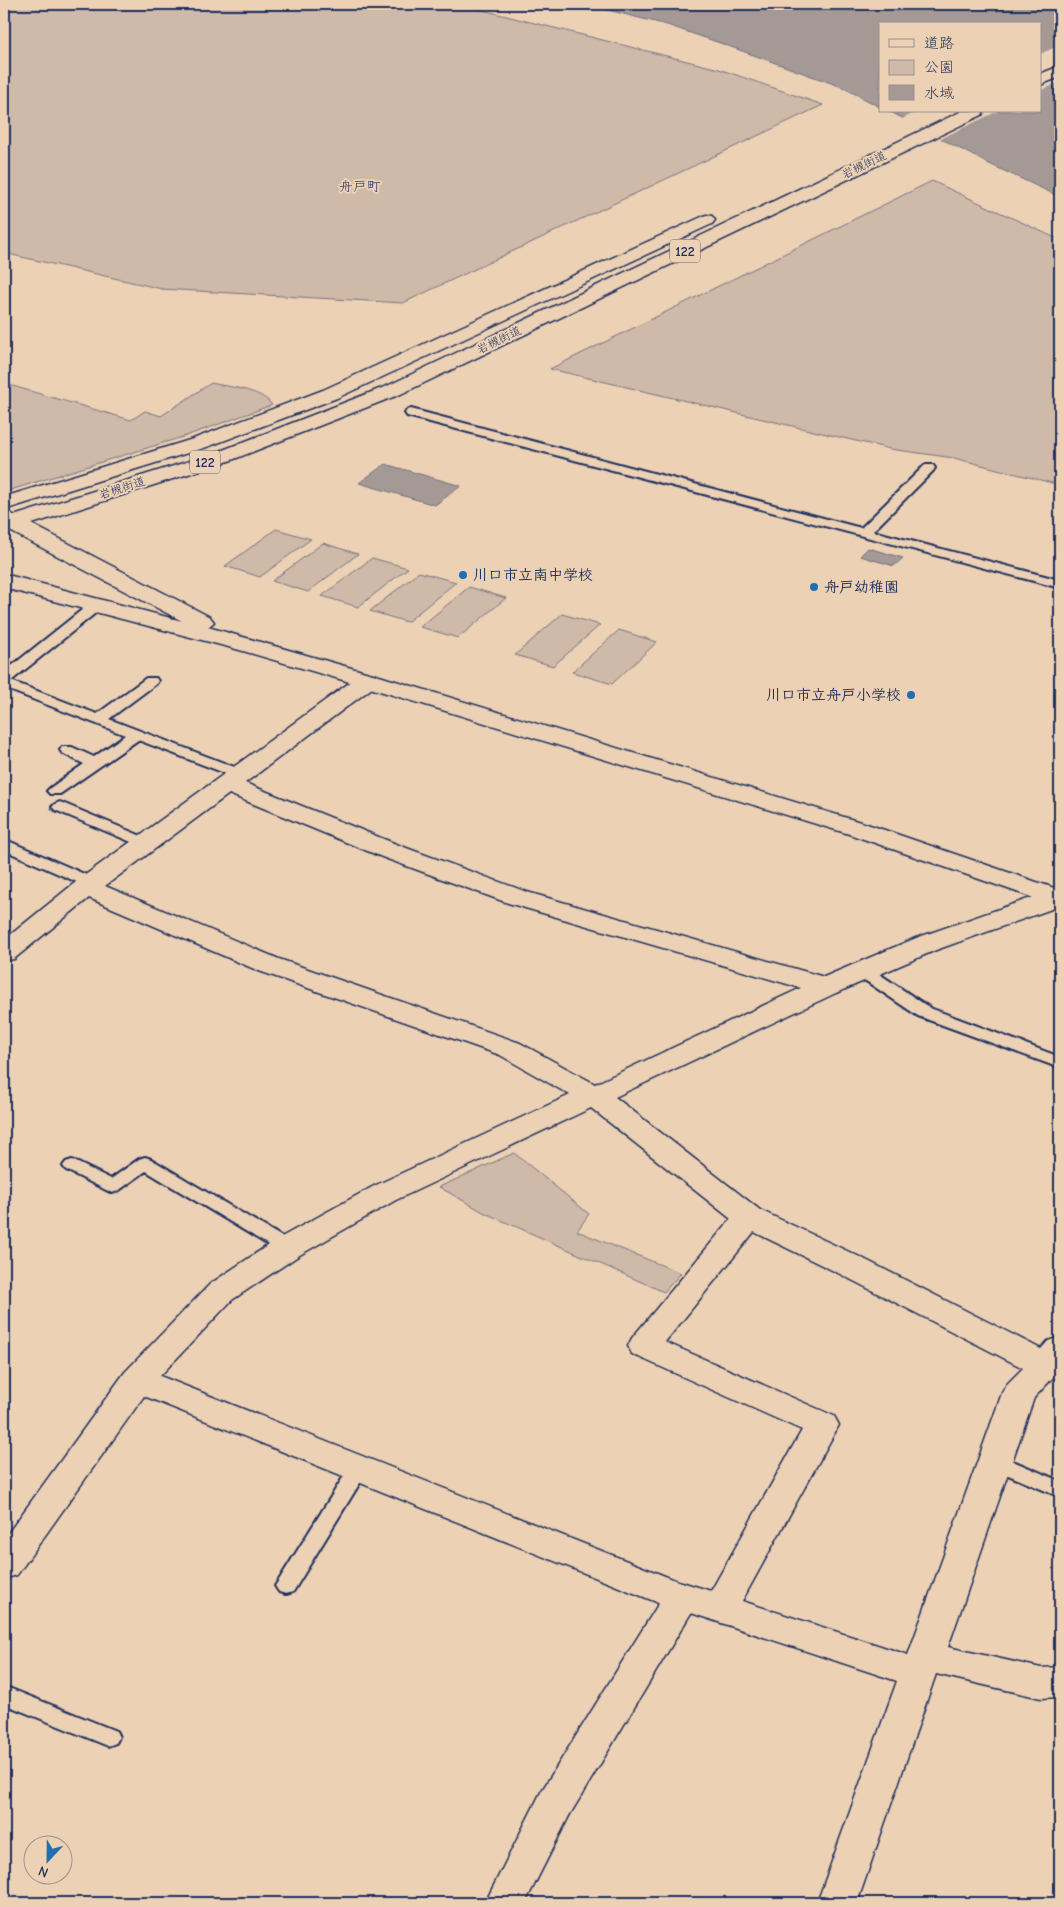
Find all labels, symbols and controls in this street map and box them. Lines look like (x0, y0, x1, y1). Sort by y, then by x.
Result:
legend (879, 22, 1042, 112)
text: 道路 (924, 34, 954, 52)
text: 公園 (924, 58, 954, 76)
text: 水域 (924, 84, 954, 102)
street label: 岩槻街道 (839, 148, 889, 182)
district label: 舟戸町 (339, 178, 381, 195)
road number: 122 (670, 240, 700, 262)
street label: 岩槻街道 (474, 323, 524, 357)
road number: 122 (190, 451, 220, 474)
street label: 岩槻街道 (97, 474, 147, 502)
place label: 川口市立南中学校 (473, 566, 593, 584)
marker: 川口市立南中学校 (457, 569, 469, 581)
place label: 舟戸幼稚園 (824, 578, 899, 596)
marker: 舟戸幼稚園 (808, 581, 820, 593)
place label: 川口市立舟戸小学校 (766, 686, 901, 704)
marker: 川口市立舟戸小学校 (905, 689, 917, 701)
north arrow (22, 1834, 72, 1884)
text: N (36, 1862, 51, 1881)

